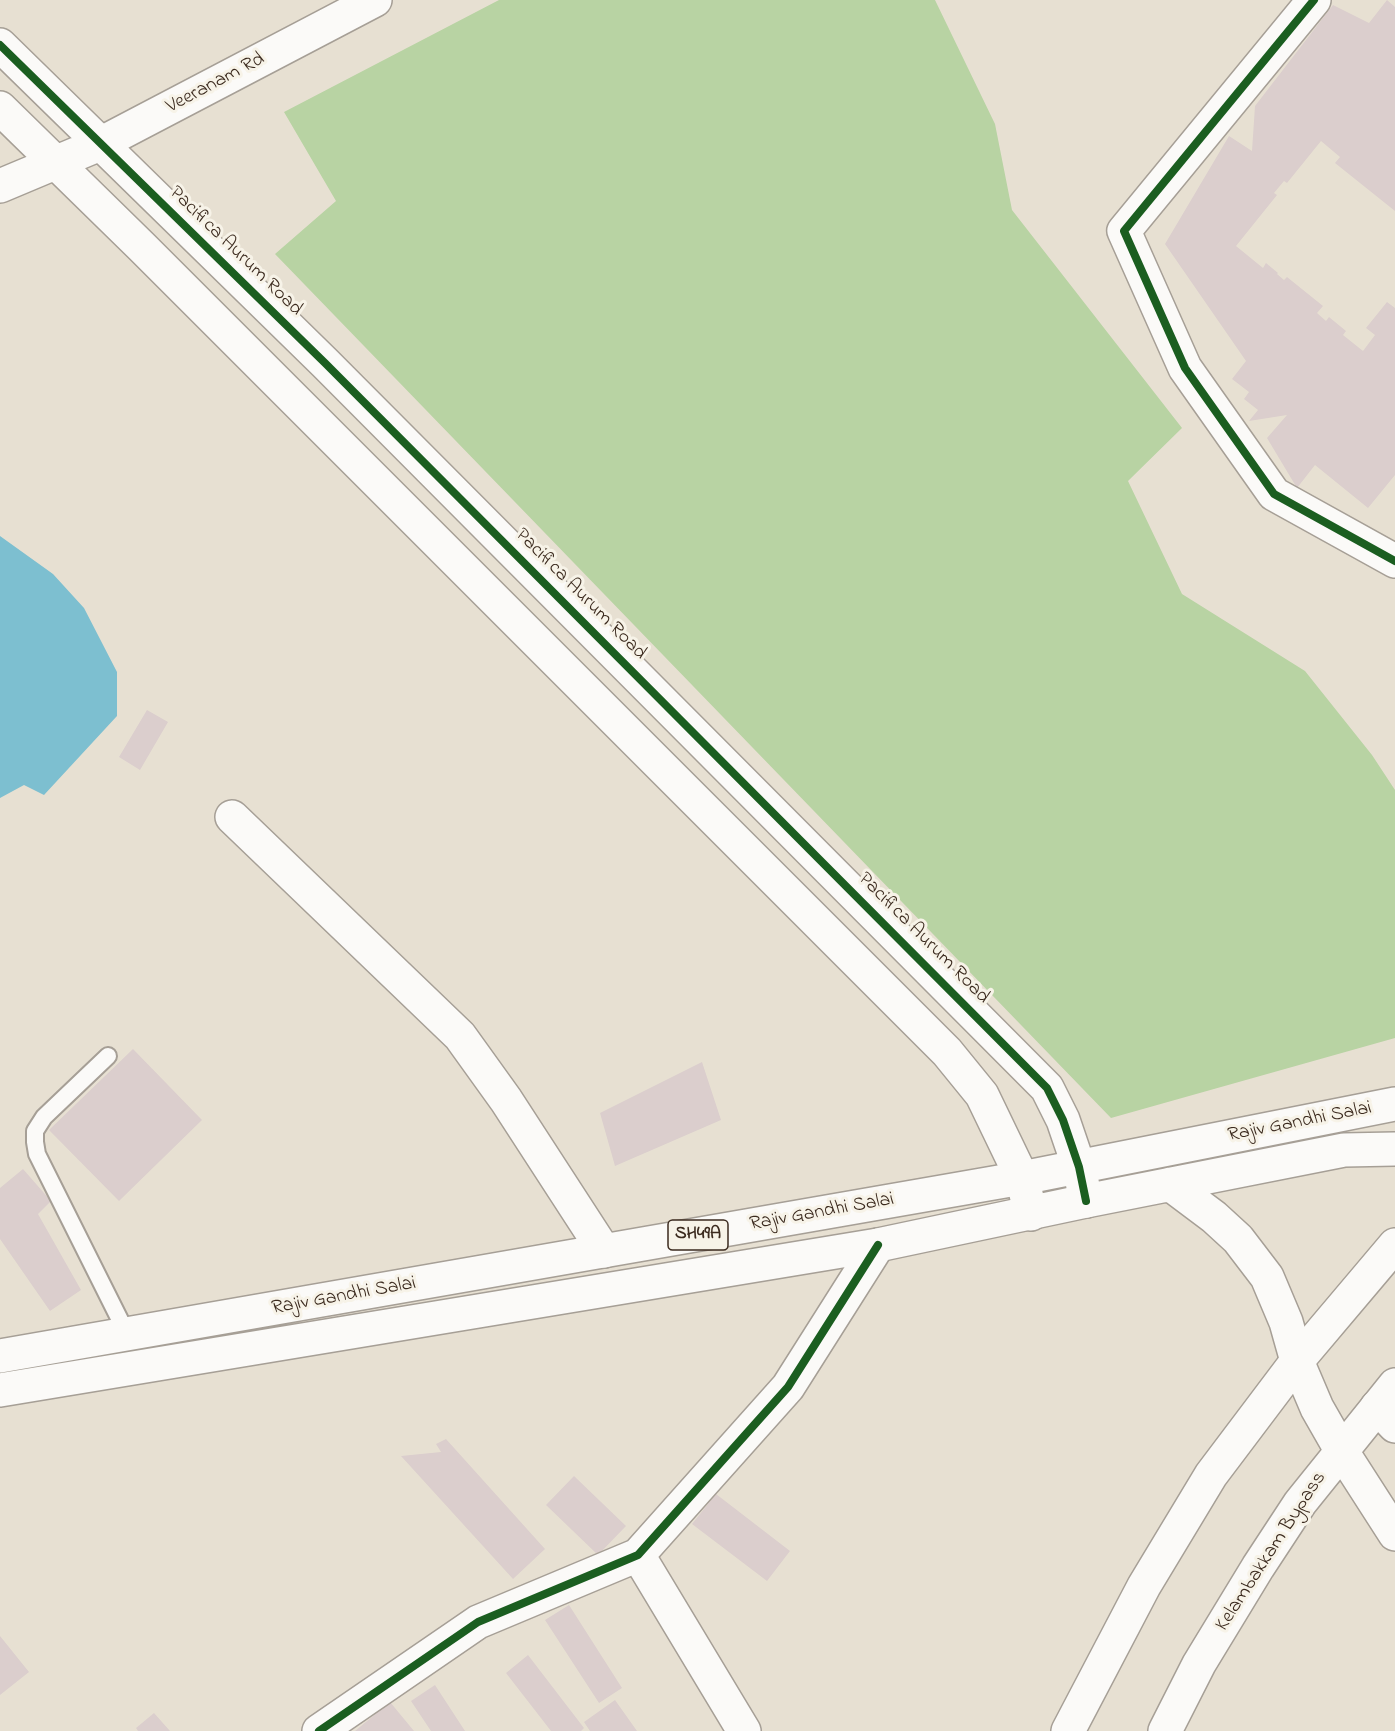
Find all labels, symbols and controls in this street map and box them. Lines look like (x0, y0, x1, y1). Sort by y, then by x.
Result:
street label: Veeranam Rd (163, 48, 269, 120)
street label: Pacifica Aurum Road (163, 182, 307, 322)
street label: Pacifica Aurum Road (509, 524, 651, 666)
street label: Pacifica Aurum Road (852, 868, 994, 1010)
street label: Rajiv Gandhi Salai (1226, 1097, 1374, 1149)
street label: Rajiv Gandhi Salai (748, 1188, 896, 1238)
road number: SH49A (668, 1220, 728, 1250)
street label: Rajiv Gandhi Salai (270, 1272, 418, 1322)
street label: Kelambakkam Bypass (1212, 1468, 1332, 1636)

